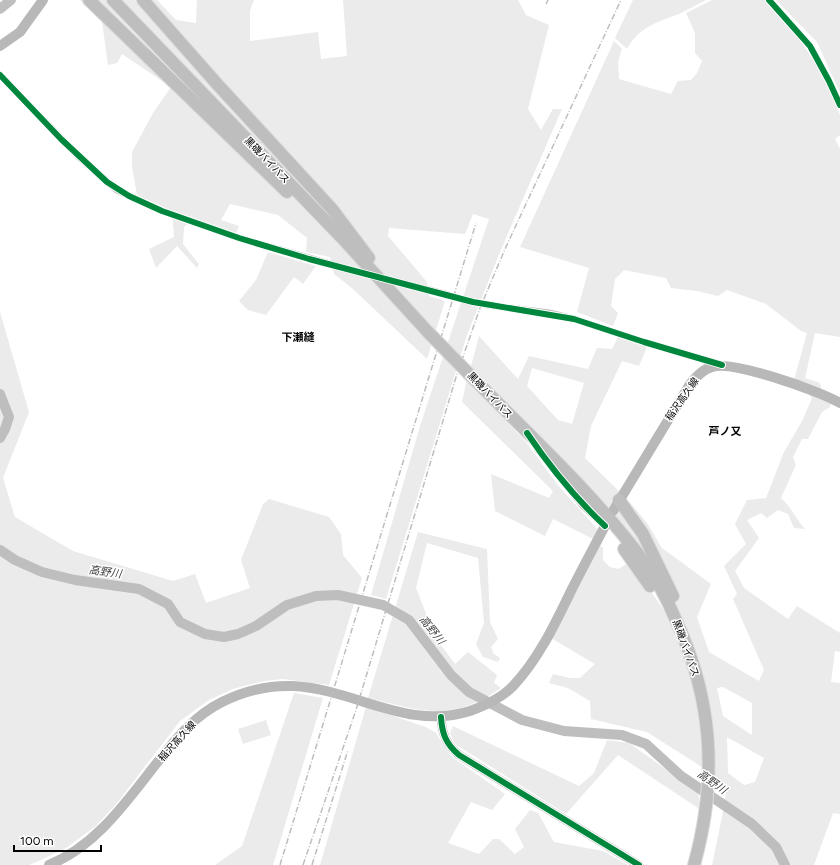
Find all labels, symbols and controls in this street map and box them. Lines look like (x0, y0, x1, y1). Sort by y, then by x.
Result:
street label: 黒磯バイパス (242, 134, 292, 186)
district label: 下瀬縫 (282, 331, 315, 344)
street label: 黒磯バイパス (465, 369, 515, 421)
street label: 稲沢高久線 (662, 375, 702, 423)
district label: 芦ノ又 (709, 425, 742, 438)
water label: 高野川 (88, 563, 123, 581)
water label: 高野川 (417, 613, 448, 648)
street label: 黒磯バイパス (670, 618, 702, 678)
street label: 稲沢高久線 (155, 718, 199, 764)
water label: 高野川 (695, 767, 730, 797)
scale bar (14, 827, 101, 853)
text: 100 m (20, 834, 54, 848)

